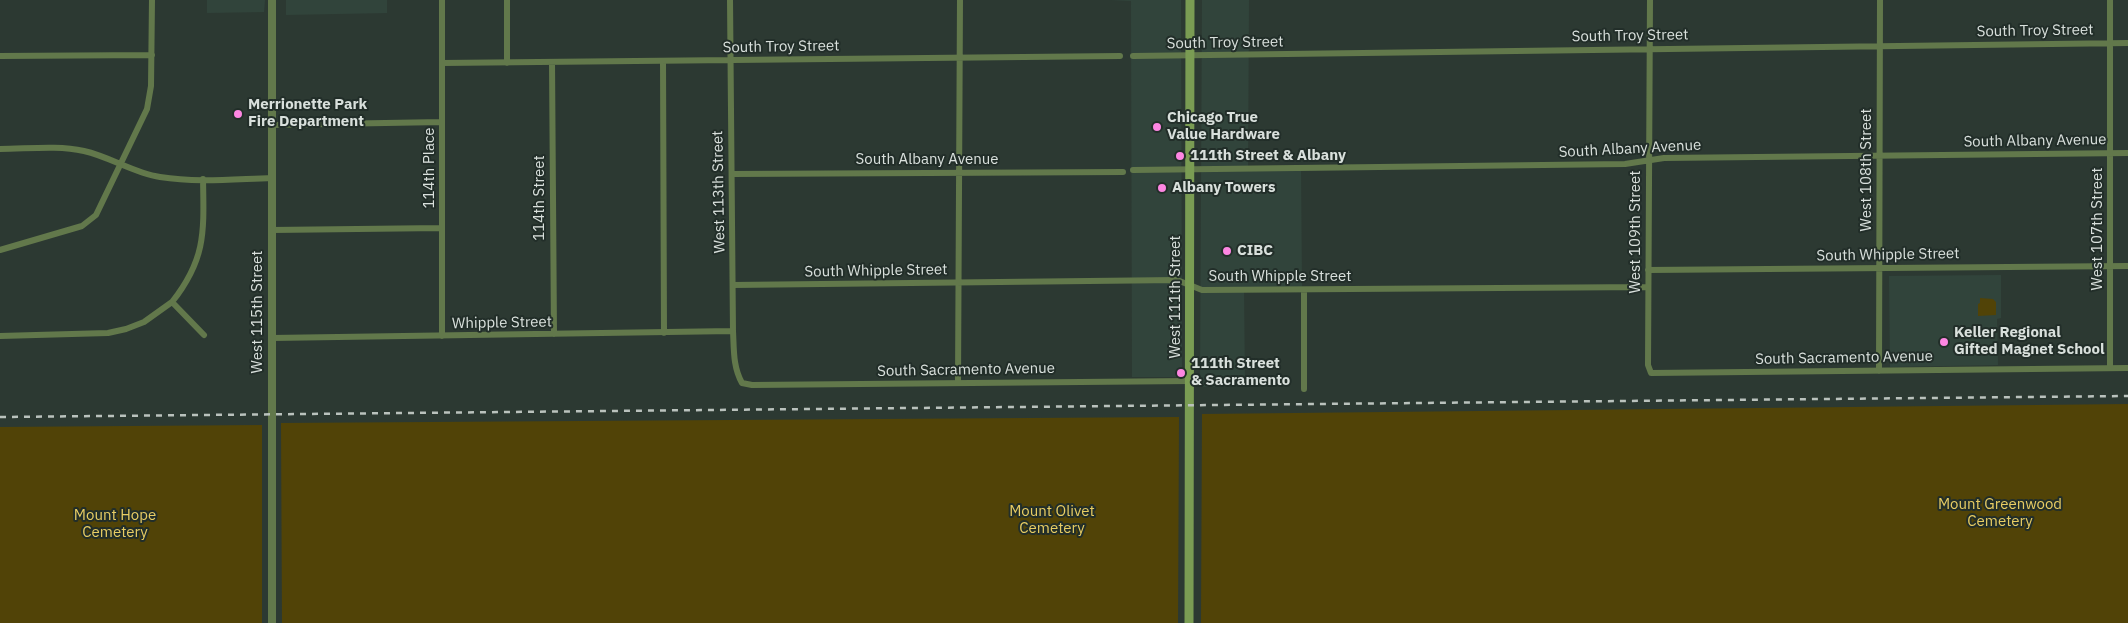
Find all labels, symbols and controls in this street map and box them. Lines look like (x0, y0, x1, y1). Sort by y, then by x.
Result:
street label: South Troy Street (1976, 21, 2094, 41)
street label: South Troy Street (1571, 26, 1689, 46)
street label: South Troy Street (1166, 33, 1284, 53)
street label: South Troy Street (722, 37, 840, 57)
place label: Merrionette Park Fire Department (248, 96, 367, 131)
marker: Merrionette Park Fire Department (232, 108, 244, 120)
place label: Chicago True Value Hardware (1167, 109, 1280, 144)
street label: West 108th Street (1858, 109, 1876, 231)
marker: Chicago True Value Hardware (1151, 121, 1163, 133)
street label: 114th Place (421, 127, 439, 209)
street label: West 113th Street (709, 130, 729, 254)
street label: South Albany Avenue (1963, 131, 2107, 151)
street label: South Albany Avenue (1558, 136, 1702, 162)
place label: 111th Street & Albany (1190, 147, 1346, 165)
marker: 111th Street & Albany (1174, 150, 1186, 162)
street label: South Albany Avenue (856, 151, 998, 169)
street label: 114th Street (531, 155, 549, 241)
street label: West 107th Street (2089, 168, 2107, 290)
street label: West 109th Street (1627, 171, 1645, 293)
place label: Albany Towers (1172, 179, 1275, 197)
marker: Albany Towers (1156, 182, 1168, 194)
street label: West 111th Street (1167, 236, 1185, 358)
place label: CIBC (1237, 242, 1273, 260)
marker: CIBC (1221, 245, 1233, 257)
street label: South Whipple Street (1816, 245, 1960, 265)
street label: West 115th Street (249, 251, 267, 373)
street label: South Whipple Street (804, 261, 948, 281)
street label: South Whipple Street (1209, 268, 1351, 286)
street label: Whipple Street (452, 313, 552, 333)
place label: Keller Regional Gifted Magnet School (1954, 324, 2105, 359)
marker: Keller Regional Gifted Magnet School (1938, 336, 1950, 348)
street label: South Sacramento Avenue (1755, 347, 1933, 369)
place label: 111th Street & Sacramento (1191, 355, 1290, 390)
street label: South Sacramento Avenue (877, 359, 1055, 381)
marker: 111th Street & Sacramento (1175, 367, 1187, 379)
park label: Mount Greenwood Cemetery (1938, 496, 2062, 531)
park label: Mount Olivet Cemetery (1009, 503, 1095, 538)
park label: Mount Hope Cemetery (74, 507, 156, 542)

